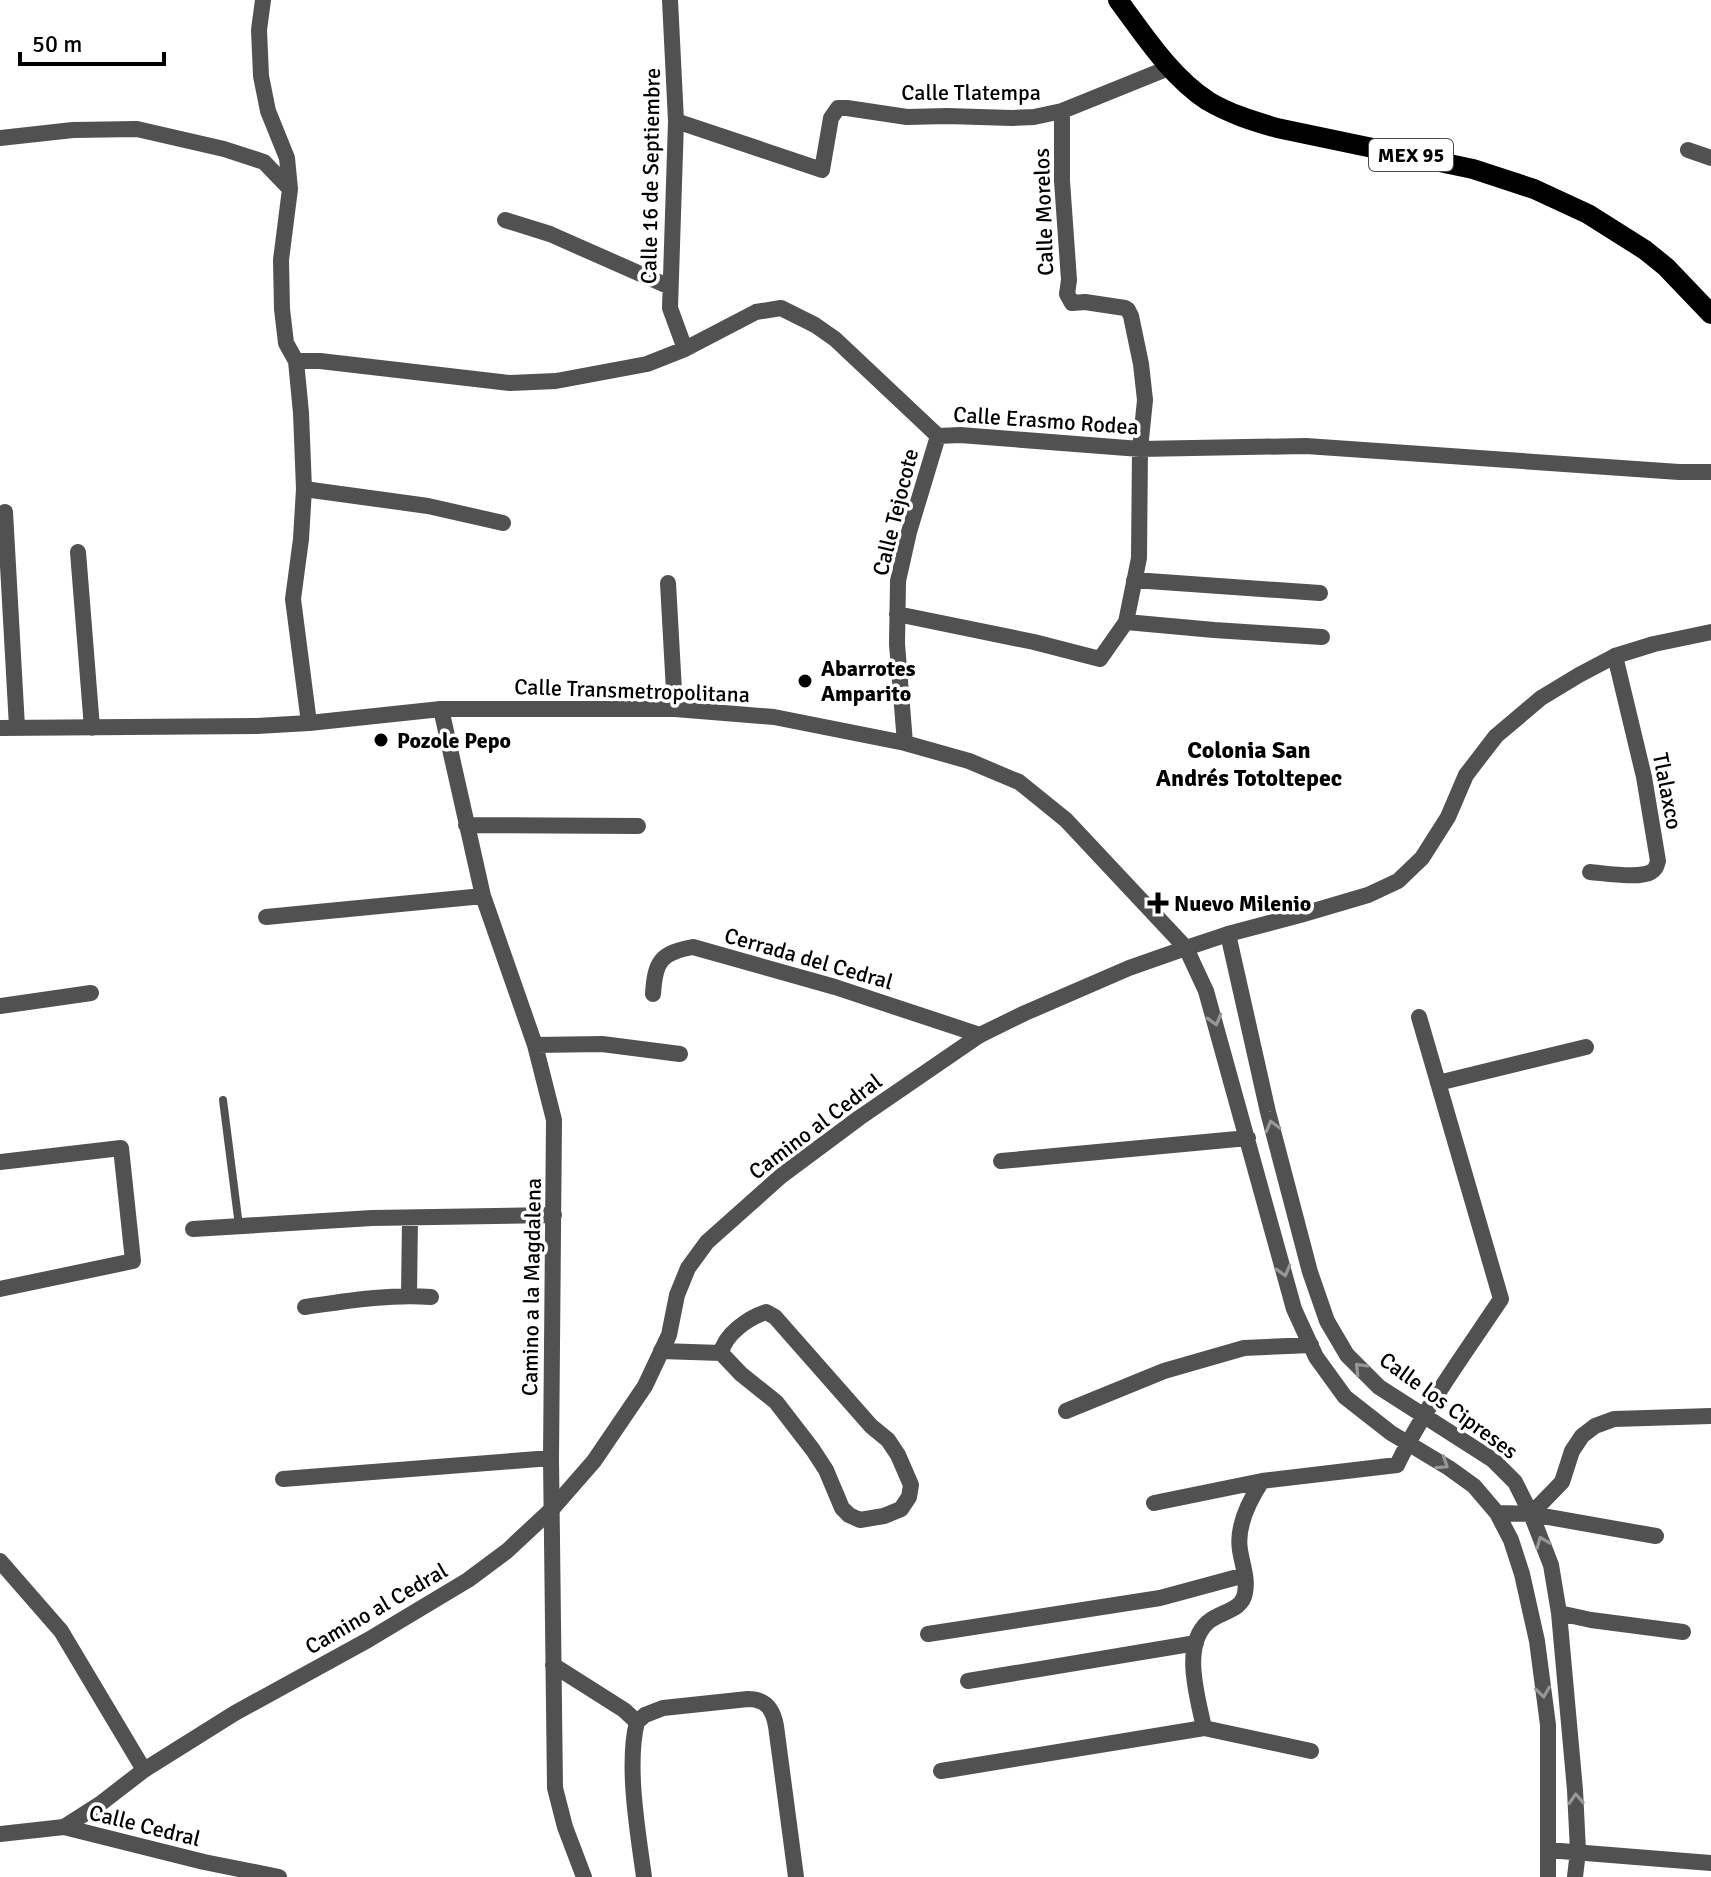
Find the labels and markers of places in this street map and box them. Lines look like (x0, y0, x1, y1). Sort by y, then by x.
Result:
place label: Abarrotes Amparito (821, 655, 916, 707)
marker: Abarrotes Amparito (796, 672, 814, 690)
place label: Pozole Pepo (397, 727, 511, 754)
marker: Pozole Pepo (372, 731, 390, 749)
place label: Nuevo Milenio (1174, 890, 1311, 917)
marker: Nuevo Milenio (1149, 894, 1167, 912)

